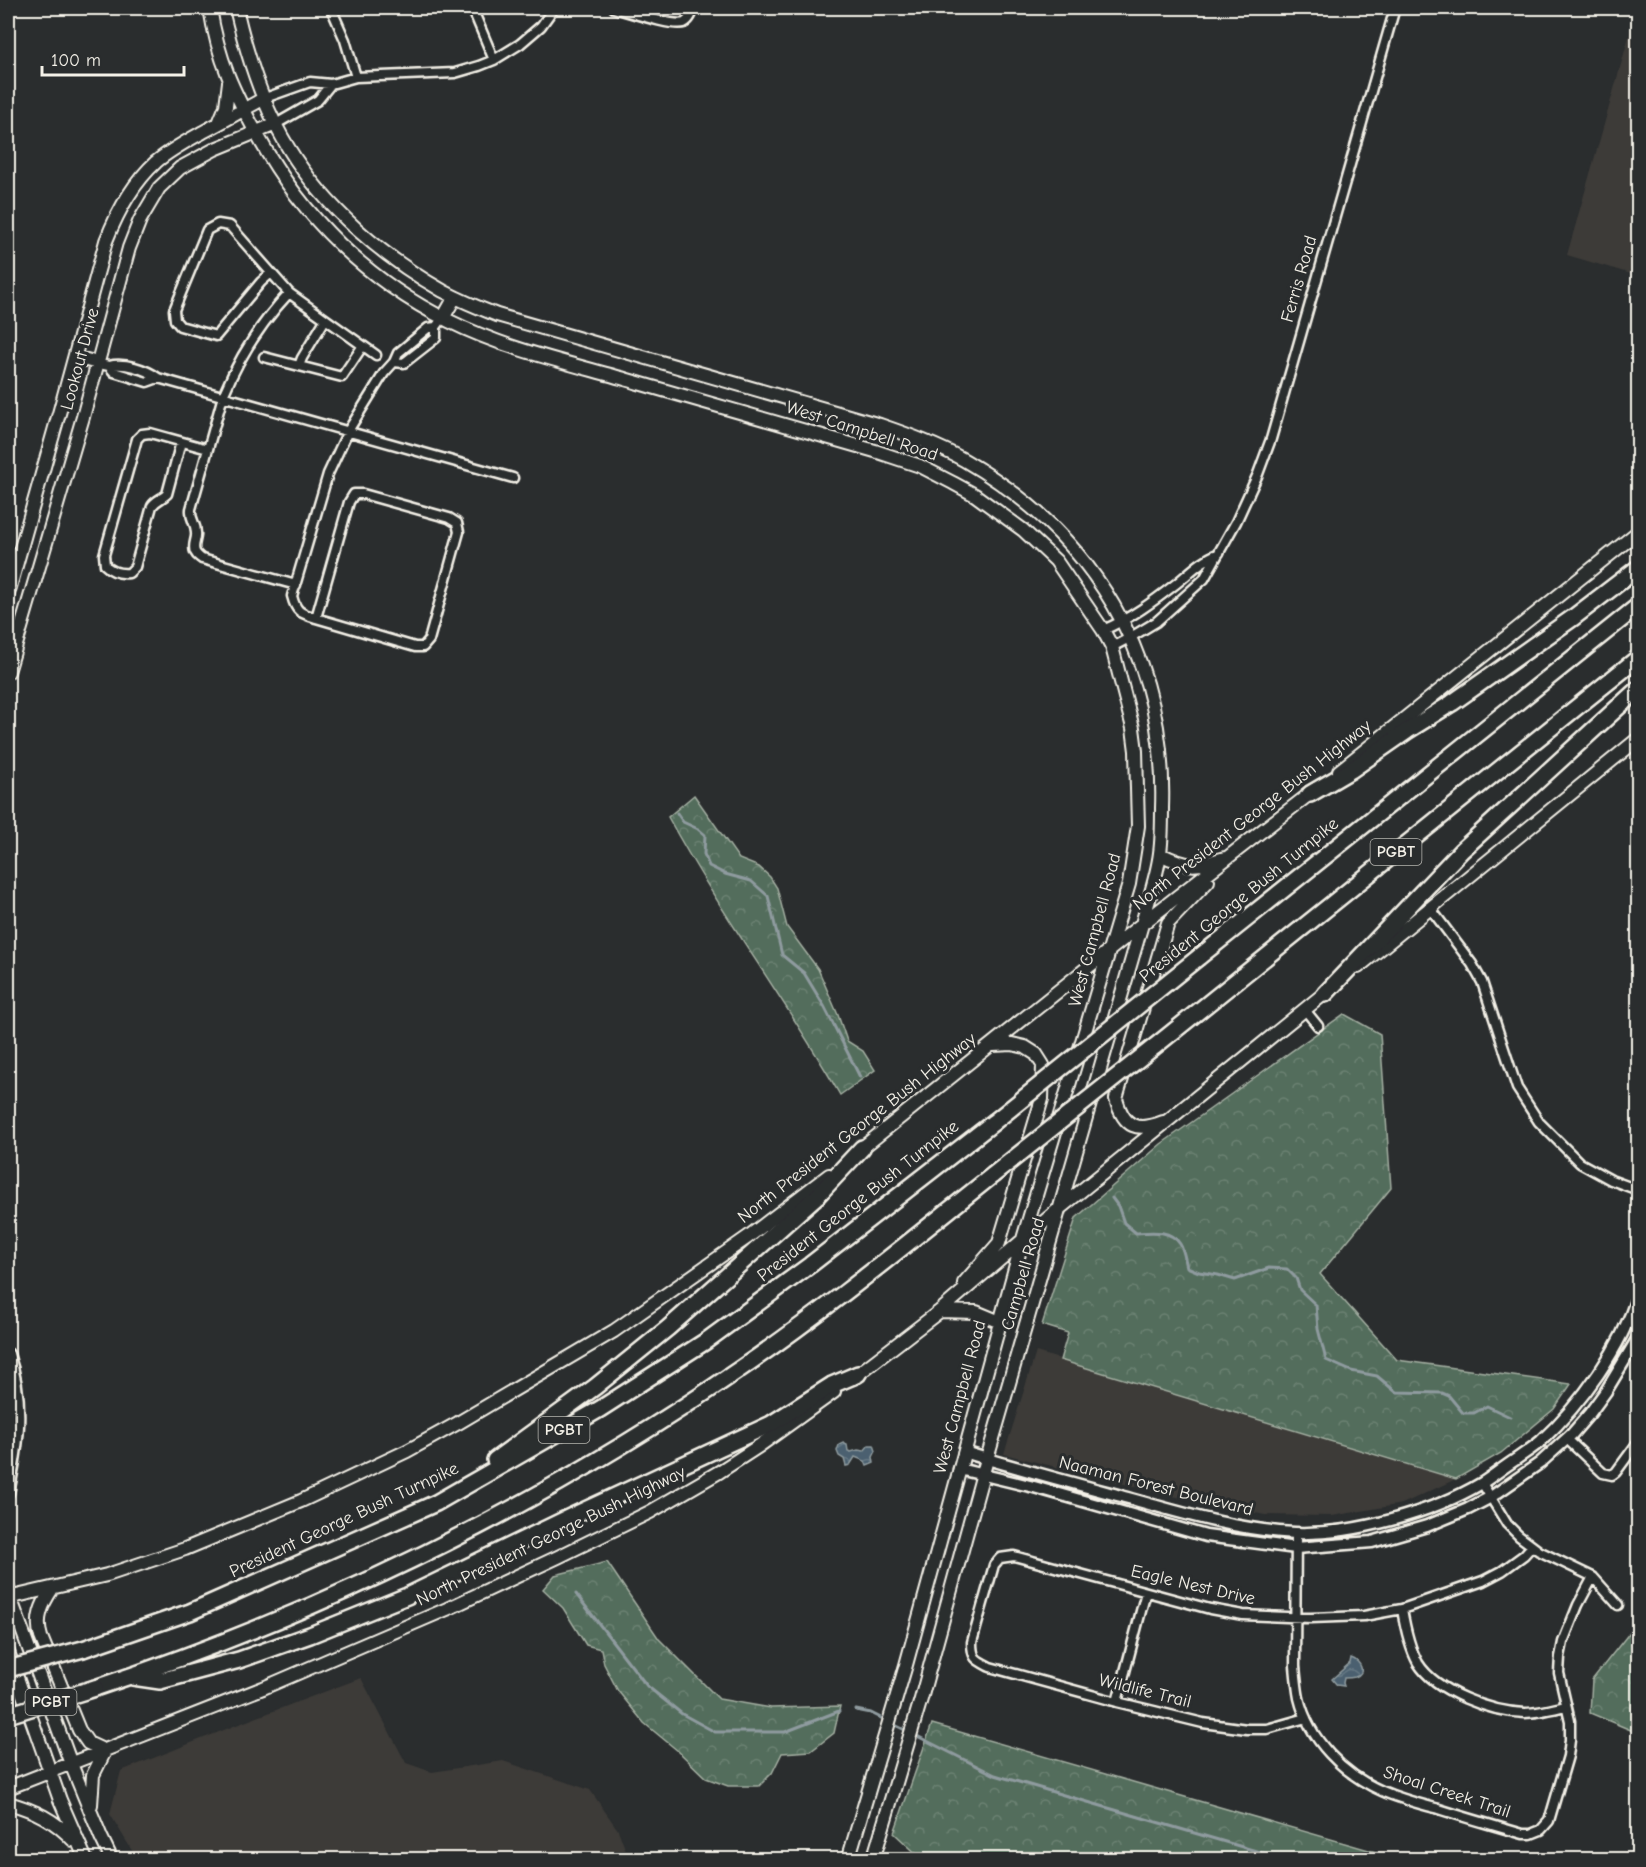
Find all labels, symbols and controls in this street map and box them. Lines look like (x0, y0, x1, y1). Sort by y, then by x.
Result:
scale bar (42, 39, 184, 77)
text: 100 m (51, 50, 101, 71)
street label: Ferris Road (1277, 233, 1321, 325)
street label: Lookout Drive (56, 306, 104, 412)
street label: West Campbell Road (784, 397, 940, 465)
street label: North President George Bush Highway (1129, 715, 1376, 915)
street label: President George Bush Turnpike (1135, 813, 1343, 987)
road number: PGBT (1370, 839, 1422, 865)
street label: West Campbell Road (1064, 851, 1126, 1009)
street label: North President George Bush Highway (734, 1028, 981, 1228)
street label: President George Bush Turnpike (753, 1116, 963, 1286)
street label: Campbell Road (997, 1215, 1049, 1333)
street label: West Campbell Road (929, 1318, 991, 1476)
road number: PGBT (538, 1417, 590, 1443)
street label: Naaman Forest Boulevard (1057, 1452, 1255, 1520)
street label: President George Bush Turnpike (226, 1458, 462, 1582)
street label: North President George Bush Highway (413, 1461, 690, 1610)
street label: Eagle Nest Drive (1129, 1560, 1257, 1610)
street label: Wildlife Trail (1097, 1669, 1193, 1713)
road number: PGBT (26, 1689, 76, 1715)
street label: Shoal Creek Trail (1381, 1762, 1513, 1822)

